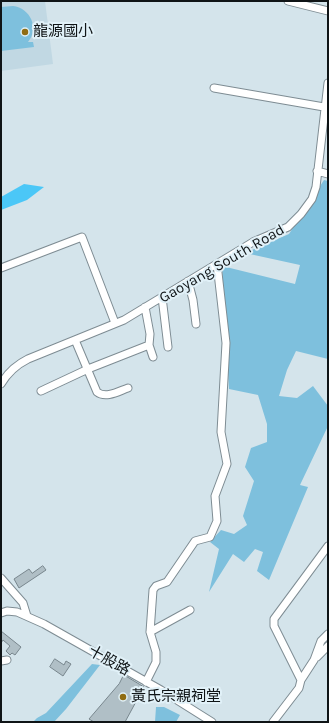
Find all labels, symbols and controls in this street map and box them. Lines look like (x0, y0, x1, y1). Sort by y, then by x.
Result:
place label: 龍源國小 (33, 23, 93, 41)
marker: 龍源國小 (20, 27, 30, 37)
street label: Gaoyang South Road (156, 221, 288, 307)
street label: 十股路 (85, 642, 133, 680)
place label: 黃氏宗親祠堂 (131, 688, 221, 706)
marker: 黃氏宗親祠堂 (118, 692, 128, 702)

